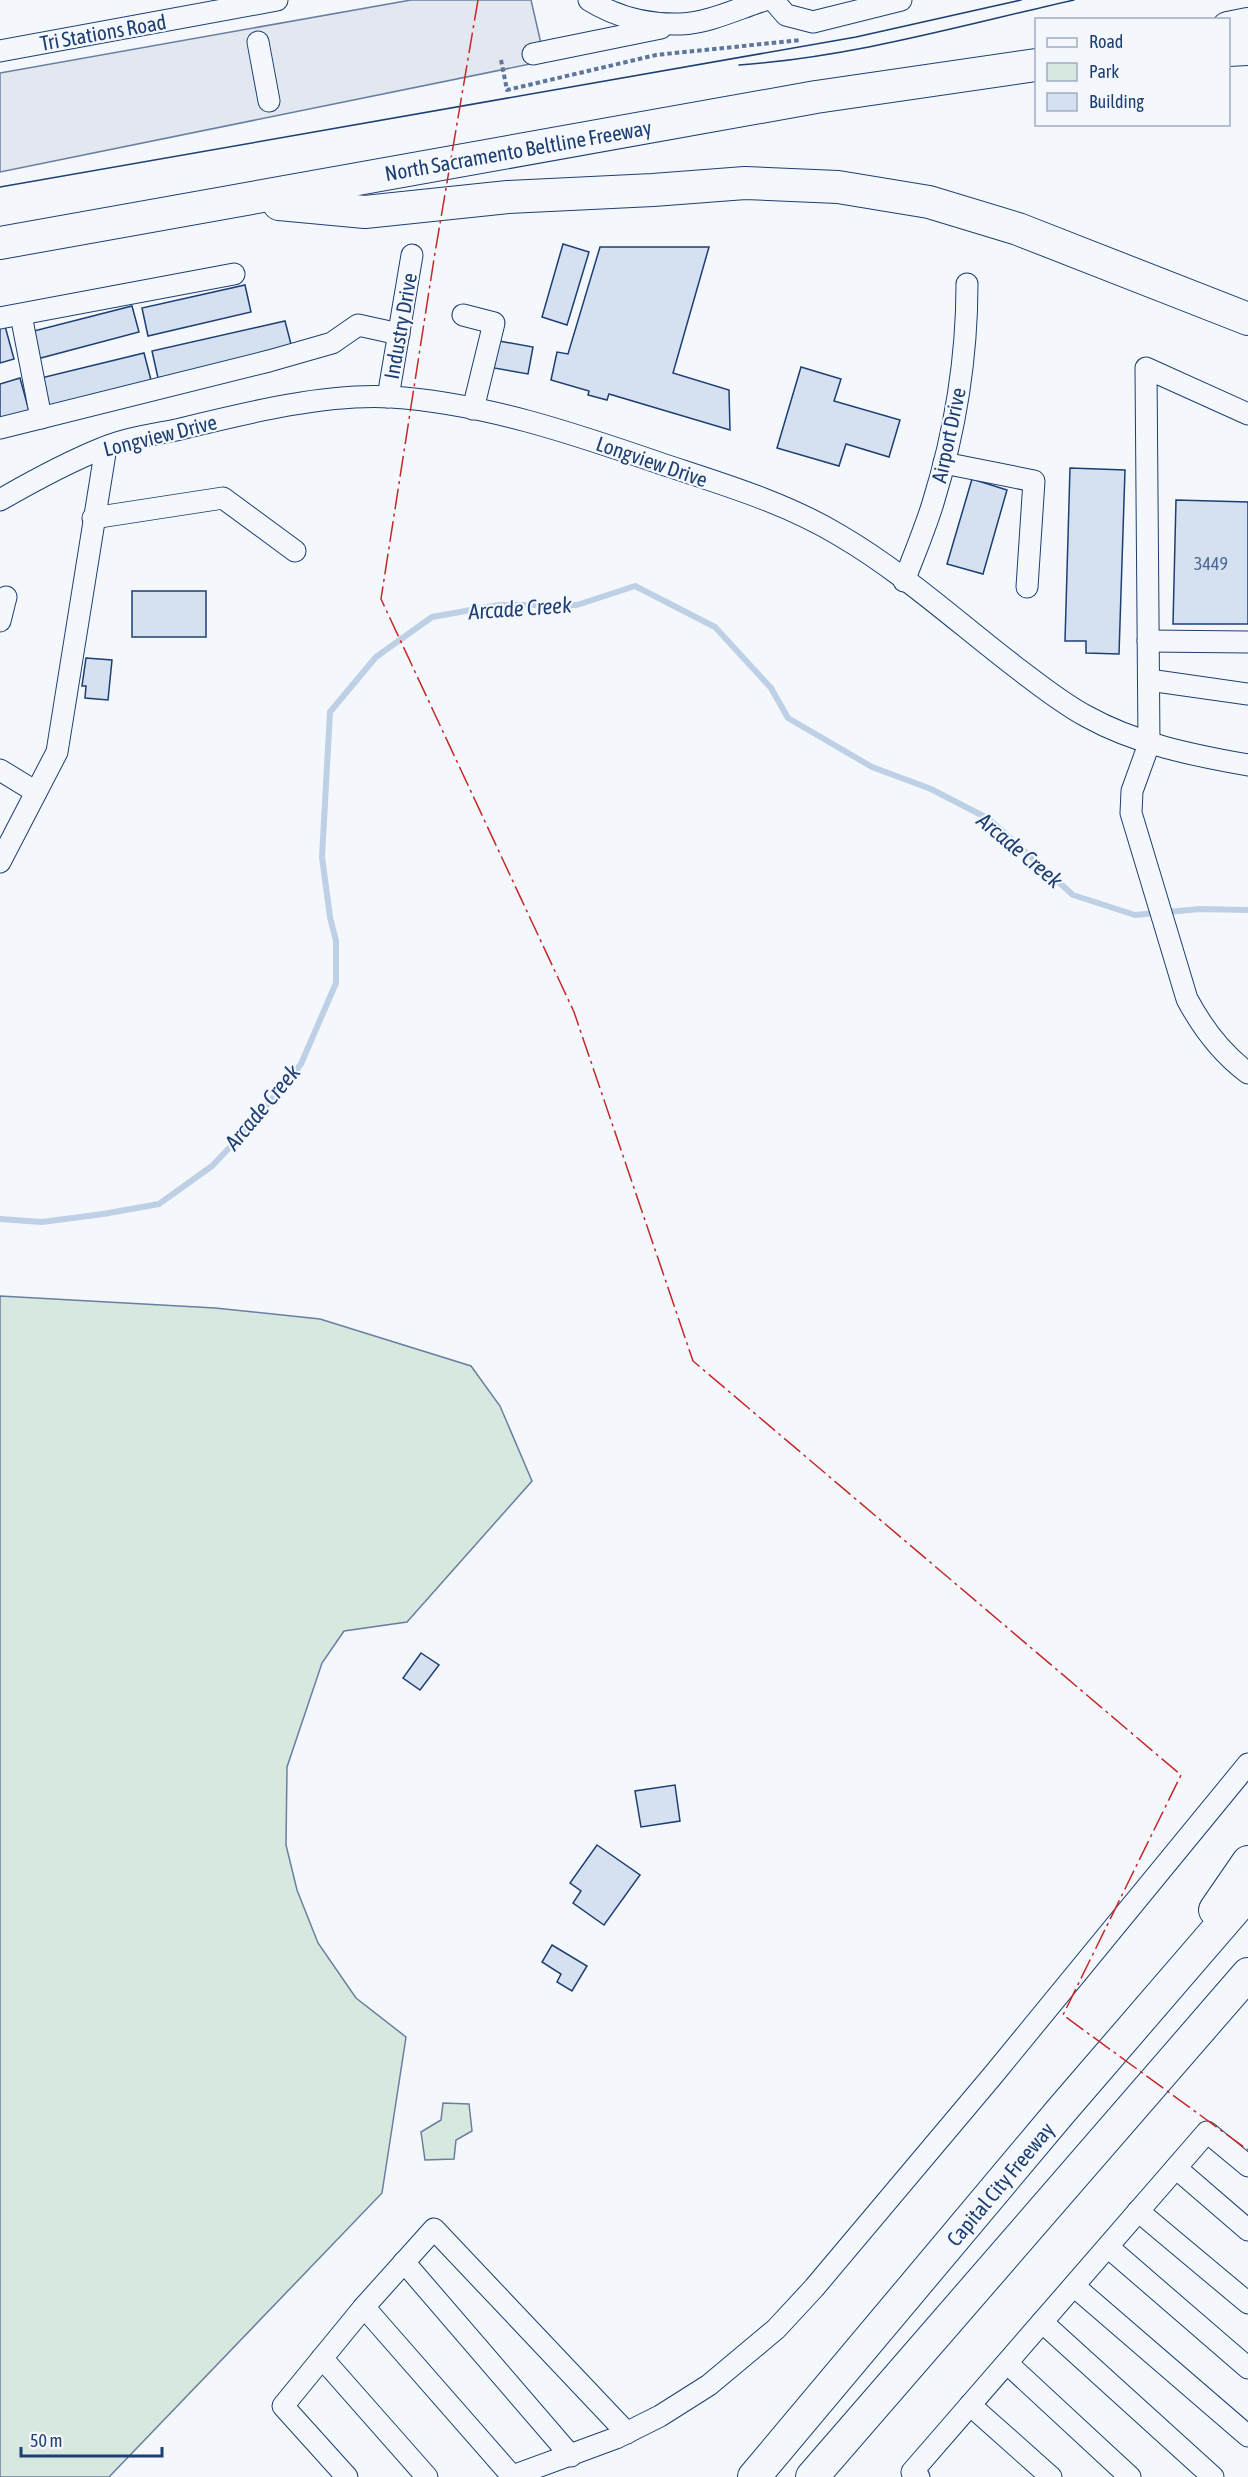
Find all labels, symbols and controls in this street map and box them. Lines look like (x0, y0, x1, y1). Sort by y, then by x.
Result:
street label: Tri Stations Road (38, 9, 168, 55)
legend (1035, 18, 1230, 126)
text: Road (1089, 31, 1123, 52)
text: Park (1089, 61, 1119, 82)
text: Building (1089, 91, 1144, 112)
street label: North Sacramento Beltline Freeway (383, 115, 654, 185)
street label: Industry Drive (379, 271, 421, 381)
street label: Airport Drive (926, 385, 970, 485)
street label: Longview Drive (101, 409, 219, 461)
street label: Longview Drive (593, 431, 711, 491)
house number: 3449 (1194, 553, 1228, 574)
water label: Arcade Creek (467, 591, 573, 625)
water label: Arcade Creek (971, 806, 1068, 893)
water label: Arcade Creek (218, 1059, 305, 1156)
street label: Capital City Freeway (941, 2117, 1059, 2251)
scale bar (21, 2420, 162, 2458)
text: 50 m (30, 2430, 62, 2451)

